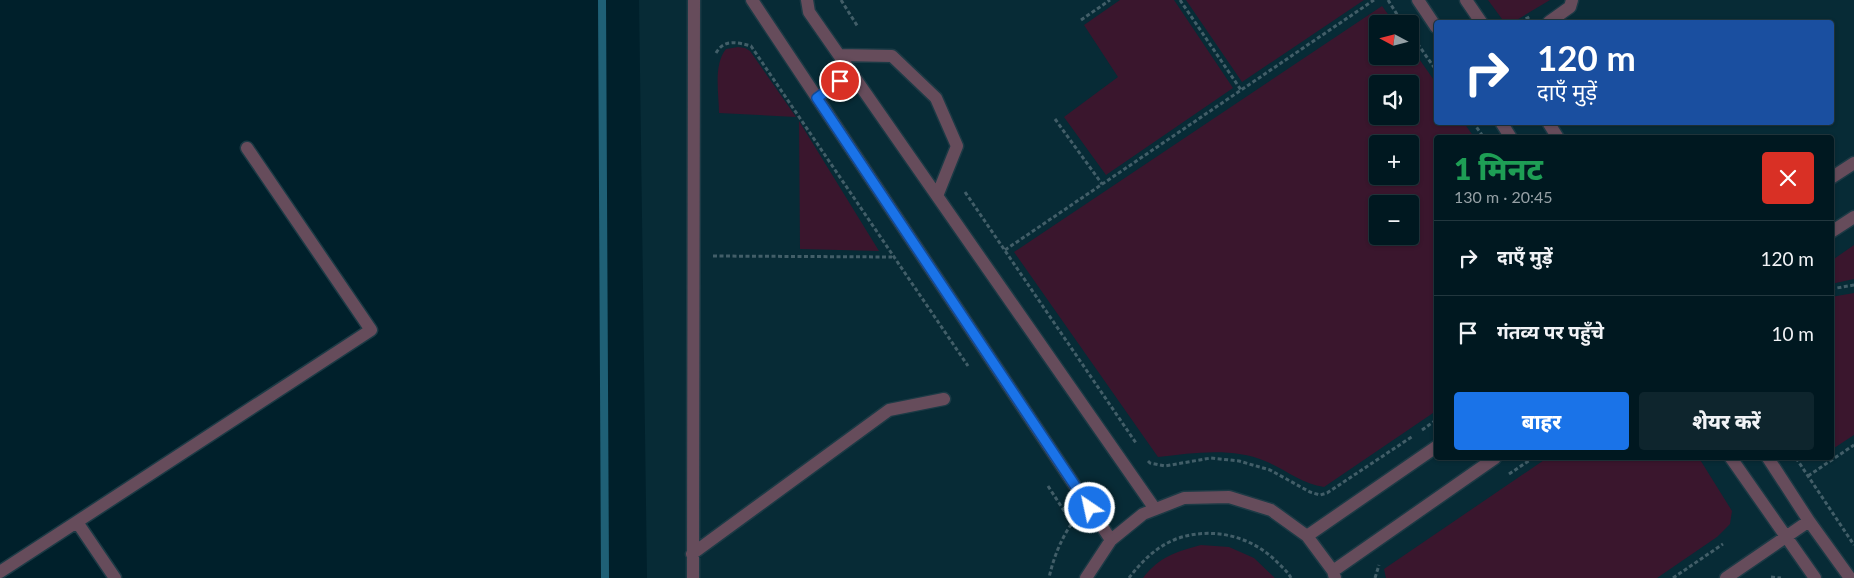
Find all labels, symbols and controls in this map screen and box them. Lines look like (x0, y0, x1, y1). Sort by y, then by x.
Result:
north arrow (1369, 15, 1419, 65)
map controls (1369, 15, 1419, 245)
text: 120 m (1537, 36, 1636, 78)
icon: right (1454, 40, 1519, 105)
pin (819, 60, 861, 102)
icon: arrive (826, 67, 854, 95)
button: sound (1369, 75, 1419, 125)
text: दाएँ मुड़ें (1537, 78, 1597, 105)
button: + (1369, 135, 1419, 185)
text: 1 मिनट (1454, 150, 1543, 186)
button: close (1762, 152, 1814, 204)
text: 130 m · 20:45 (1454, 187, 1553, 206)
button: − (1369, 195, 1419, 245)
icon: right (1454, 244, 1482, 272)
text: दाएँ मुड़ें (1497, 245, 1553, 268)
text: 120 m (1760, 247, 1814, 270)
icon: arrive (1454, 319, 1482, 347)
text: गंतव्य पर पहुँचे (1497, 320, 1604, 343)
text: 10 m (1771, 322, 1814, 345)
button: बाहर (1454, 392, 1629, 450)
button: शेयर करें (1639, 392, 1814, 450)
position arrow (1063, 481, 1115, 533)

